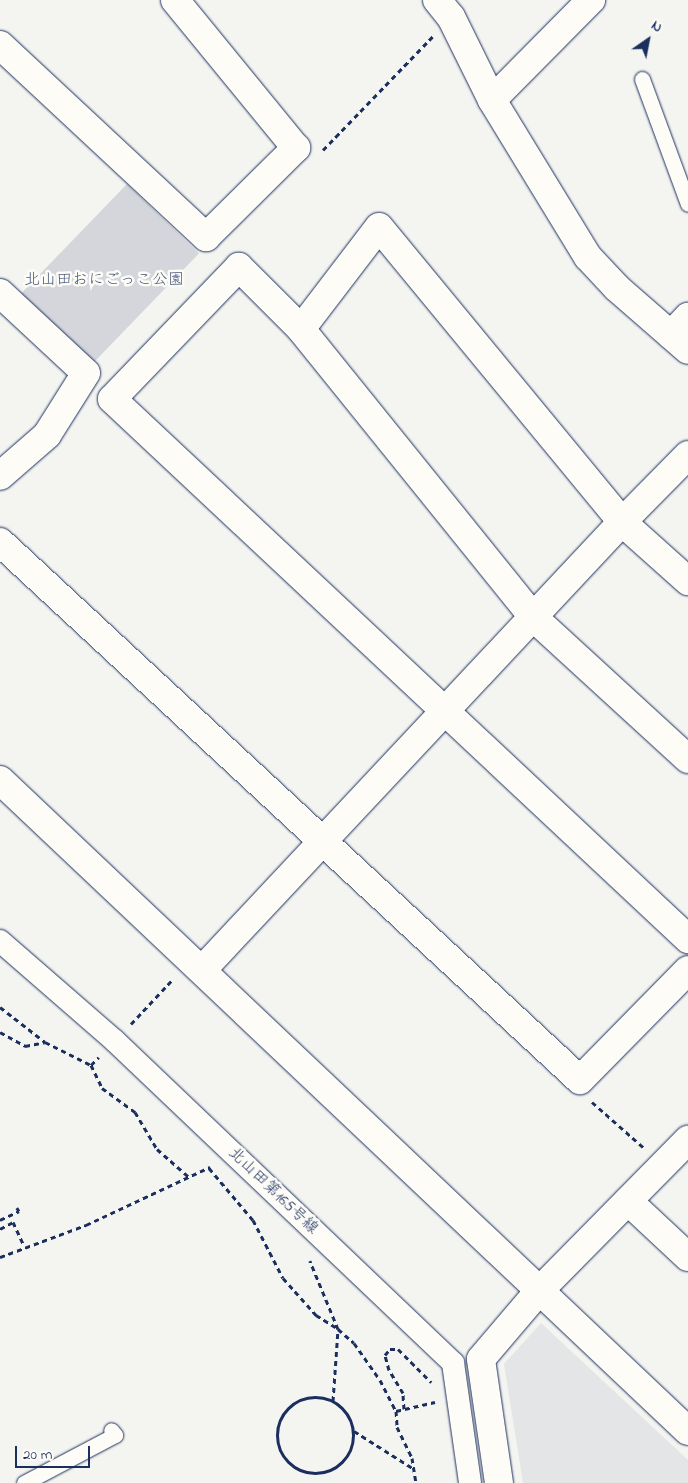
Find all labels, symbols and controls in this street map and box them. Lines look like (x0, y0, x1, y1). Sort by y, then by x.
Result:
north arrow (623, 15, 673, 65)
text: N (647, 16, 666, 38)
park label: 北山田おにごっこ公園 (24, 270, 184, 290)
street label: 北山田第165号線 (224, 1143, 322, 1239)
scale bar (18, 1436, 92, 1468)
text: 20 m (23, 1444, 52, 1466)

